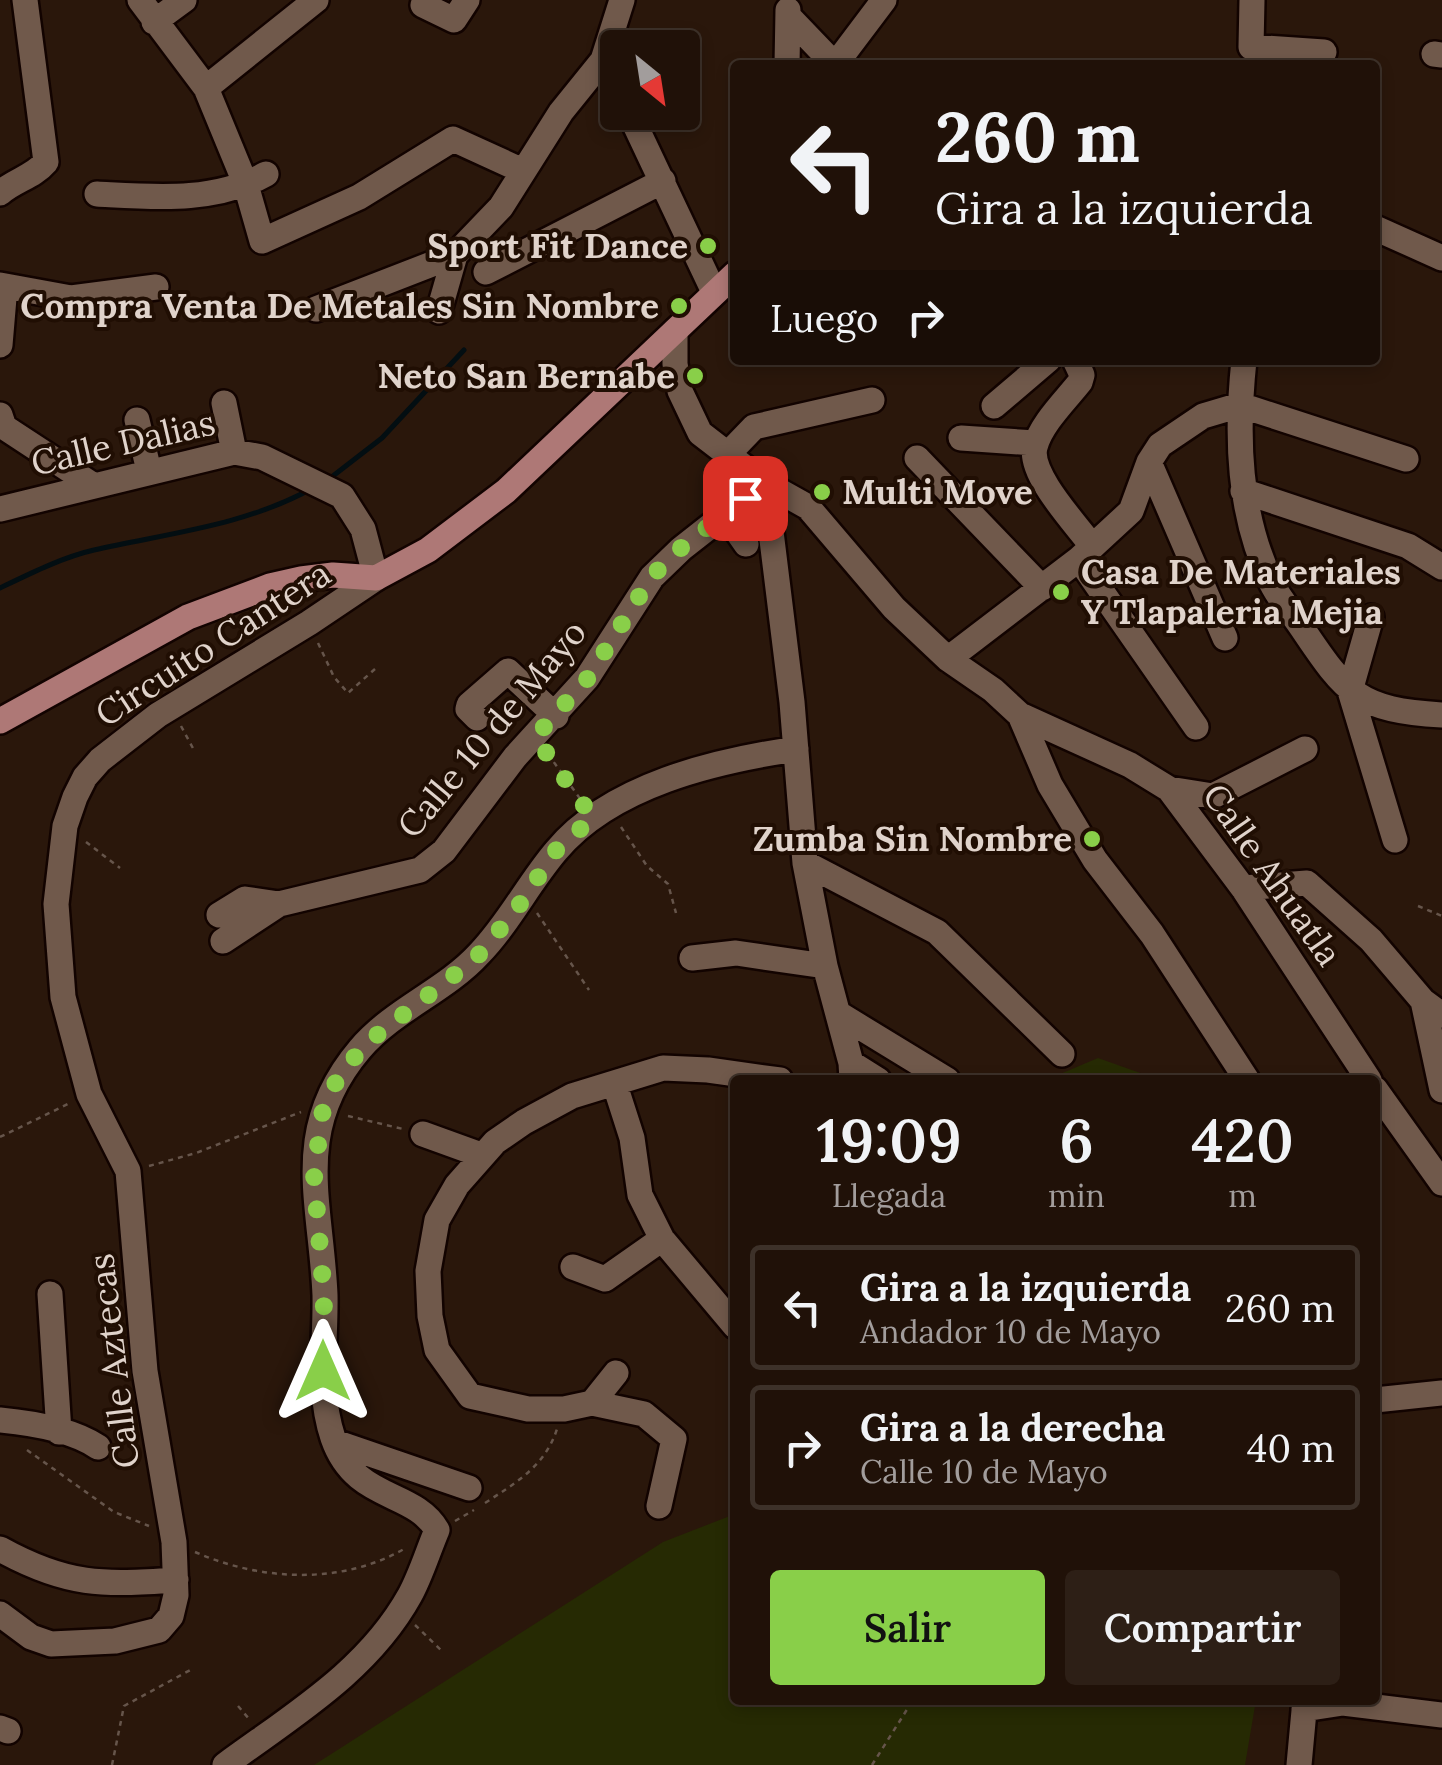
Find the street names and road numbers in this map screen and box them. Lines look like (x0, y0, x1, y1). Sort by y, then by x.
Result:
street label: Calle Dalias (27, 400, 219, 486)
street label: Circuito Cantera (87, 551, 339, 736)
street label: Calle 10 de Mayo (387, 610, 596, 847)
street label: Calle Ahuatla (1193, 775, 1352, 975)
street label: Calle Aztecas (78, 1251, 149, 1471)

